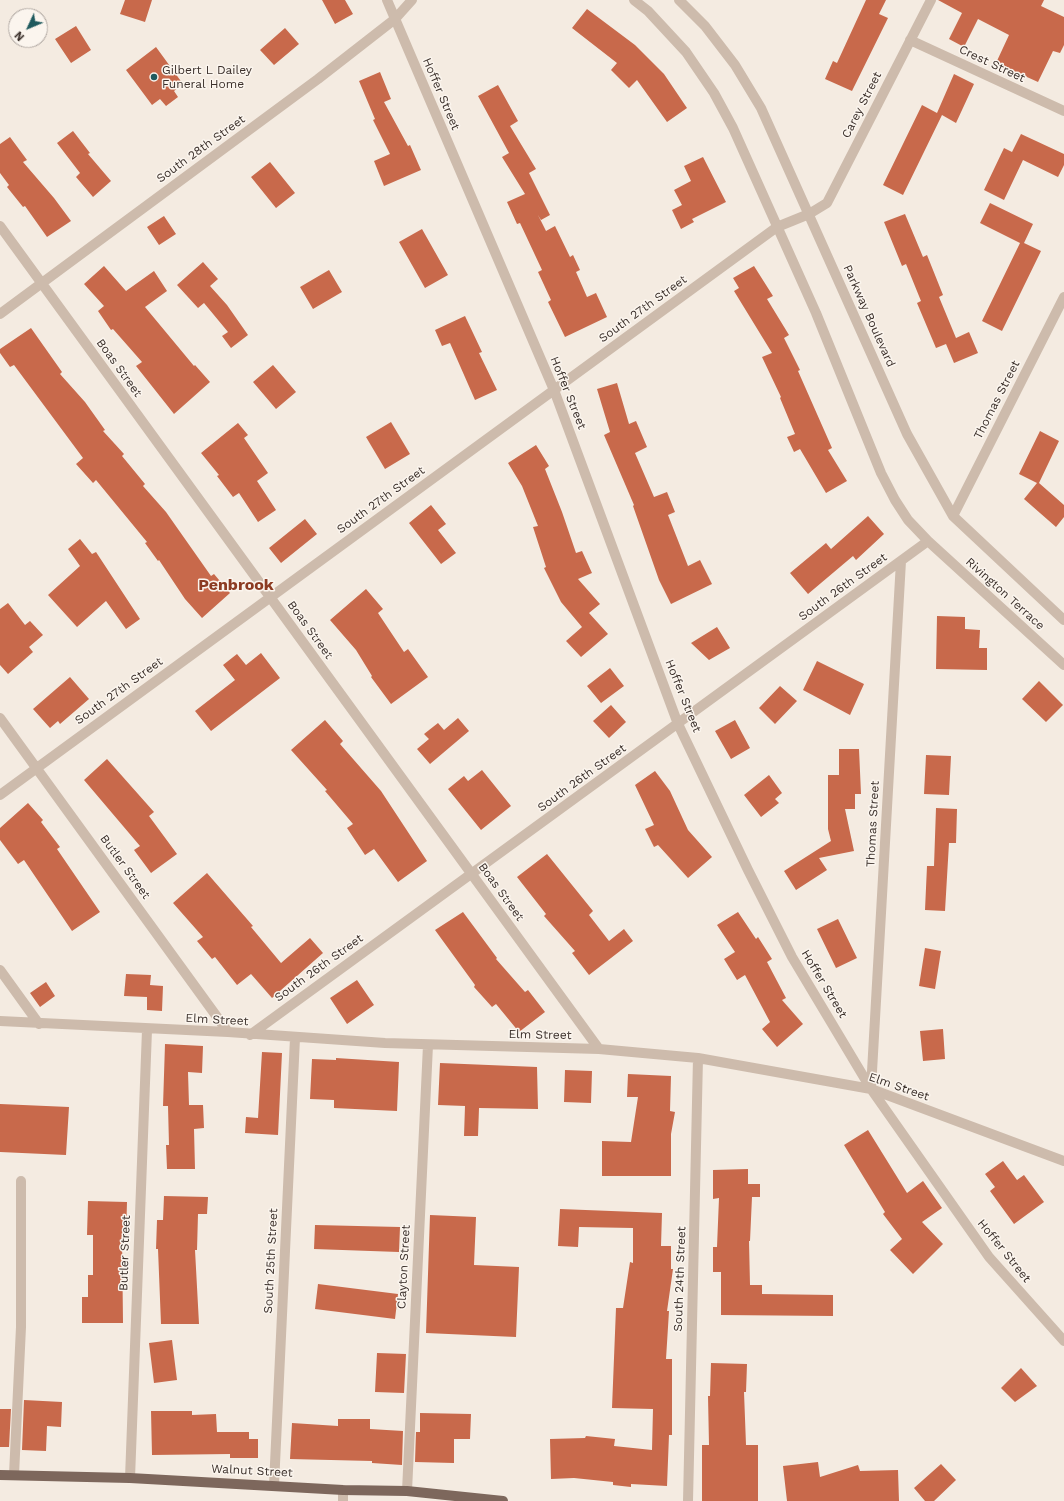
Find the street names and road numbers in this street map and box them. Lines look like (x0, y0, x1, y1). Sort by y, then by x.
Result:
street label: Crest Street (957, 42, 1027, 86)
street label: Hoffer Street (419, 56, 463, 132)
street label: Carey Street (839, 69, 885, 141)
street label: South 28th Street (154, 112, 248, 186)
street label: Parkway Boulevard (840, 263, 898, 369)
street label: South 27th Street (596, 272, 690, 346)
street label: Boas Street (93, 336, 145, 400)
street label: Hoffer Street (547, 355, 589, 431)
street label: Thomas Street (971, 358, 1023, 442)
street label: South 27th Street (334, 463, 428, 537)
street label: South 26th Street (796, 550, 890, 624)
street label: Rivington Terrace (963, 555, 1047, 633)
street label: Boas Street (284, 598, 336, 662)
street label: South 27th Street (72, 654, 166, 728)
street label: Hoffer Street (662, 658, 704, 734)
street label: South 26th Street (535, 741, 629, 815)
street label: Thomas Street (864, 780, 882, 868)
street label: Butler Street (97, 832, 153, 902)
street label: Boas Street (475, 860, 527, 924)
street label: South 26th Street (272, 931, 366, 1005)
street label: Hoffer Street (798, 947, 850, 1021)
street label: Elm Street (185, 1011, 249, 1029)
street label: Elm Street (508, 1027, 572, 1043)
street label: Elm Street (867, 1070, 931, 1104)
street label: South 25th Street (261, 1208, 281, 1314)
street label: Butler Street (116, 1215, 134, 1291)
street label: Hoffer Street (974, 1217, 1034, 1285)
street label: Clayton Street (395, 1224, 413, 1310)
street label: South 24th Street (671, 1226, 689, 1332)
street label: Walnut Street (211, 1462, 293, 1480)

